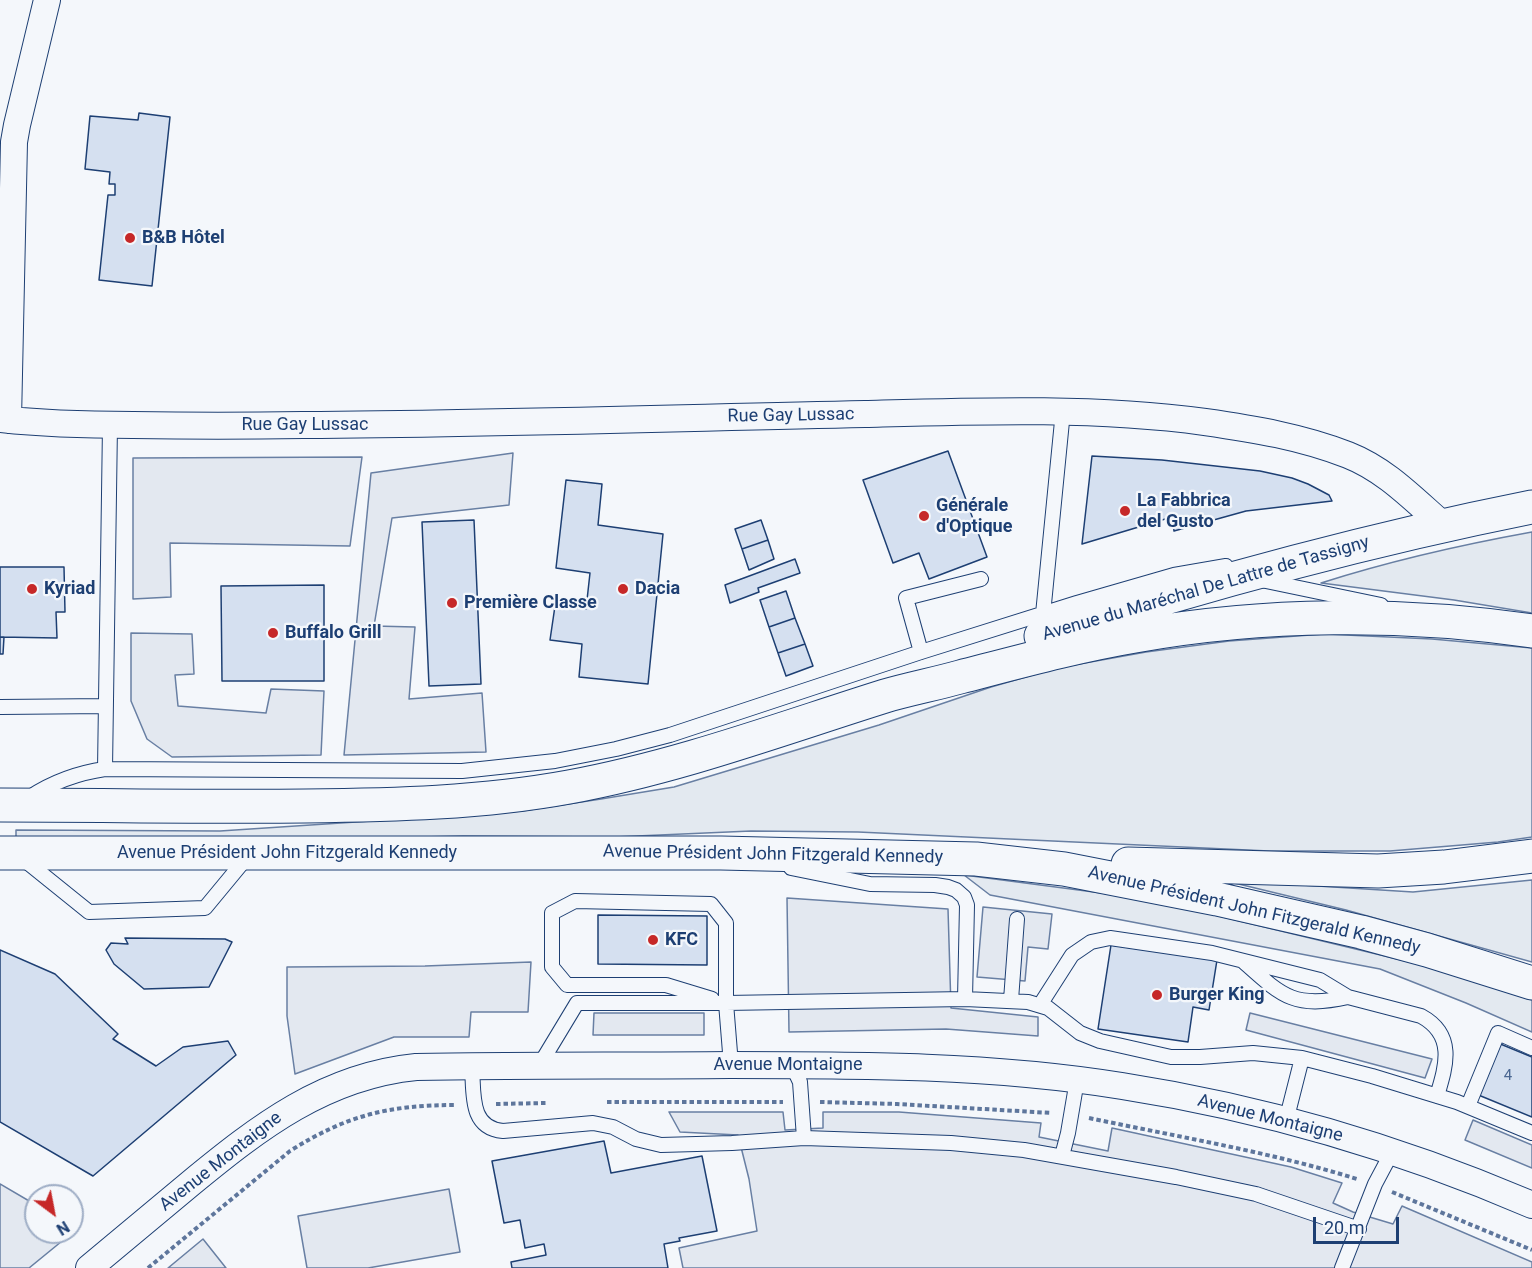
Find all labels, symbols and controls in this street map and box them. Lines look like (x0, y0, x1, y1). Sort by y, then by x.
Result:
place label: B&B Hôtel (142, 227, 225, 249)
marker: B&B Hôtel (123, 231, 137, 245)
street label: Rue Gay Lussac (727, 404, 855, 428)
street label: Rue Gay Lussac (242, 414, 368, 436)
place label: La Fabbrica del Gusto (1137, 490, 1231, 532)
place label: Générale d'Optique (936, 495, 1012, 538)
marker: La Fabbrica del Gusto (1118, 504, 1132, 518)
marker: Générale d'Optique (917, 509, 931, 523)
street label: Avenue du Maréchal De Lattre de Tassigny (1040, 532, 1372, 646)
place label: Kyriad (44, 578, 95, 600)
place label: Dacia (635, 578, 680, 600)
marker: Kyriad (25, 582, 39, 596)
marker: Dacia (616, 582, 630, 596)
place label: Première Classe (464, 592, 597, 614)
marker: Première Classe (445, 596, 459, 610)
place label: Buffalo Grill (285, 622, 382, 644)
marker: Buffalo Grill (266, 626, 280, 640)
street label: Avenue Président John Fitzgerald Kennedy (603, 841, 943, 869)
street label: Avenue Président John Fitzgerald Kennedy (117, 842, 457, 864)
street label: Avenue Président John Fitzgerald Kennedy (1086, 862, 1422, 960)
place label: KFC (665, 929, 698, 951)
marker: KFC (646, 933, 660, 947)
place label: Burger King (1169, 984, 1265, 1006)
marker: Burger King (1150, 988, 1164, 1002)
street label: Avenue Montaigne (714, 1054, 862, 1076)
house number: 4 (1504, 1067, 1512, 1085)
street label: Avenue Montaigne (1195, 1091, 1345, 1147)
street label: Avenue Montaigne (156, 1108, 286, 1216)
north arrow (24, 1184, 84, 1244)
scale bar (1316, 1205, 1402, 1243)
text: N (53, 1217, 73, 1239)
text: 20 m (1324, 1217, 1364, 1238)

